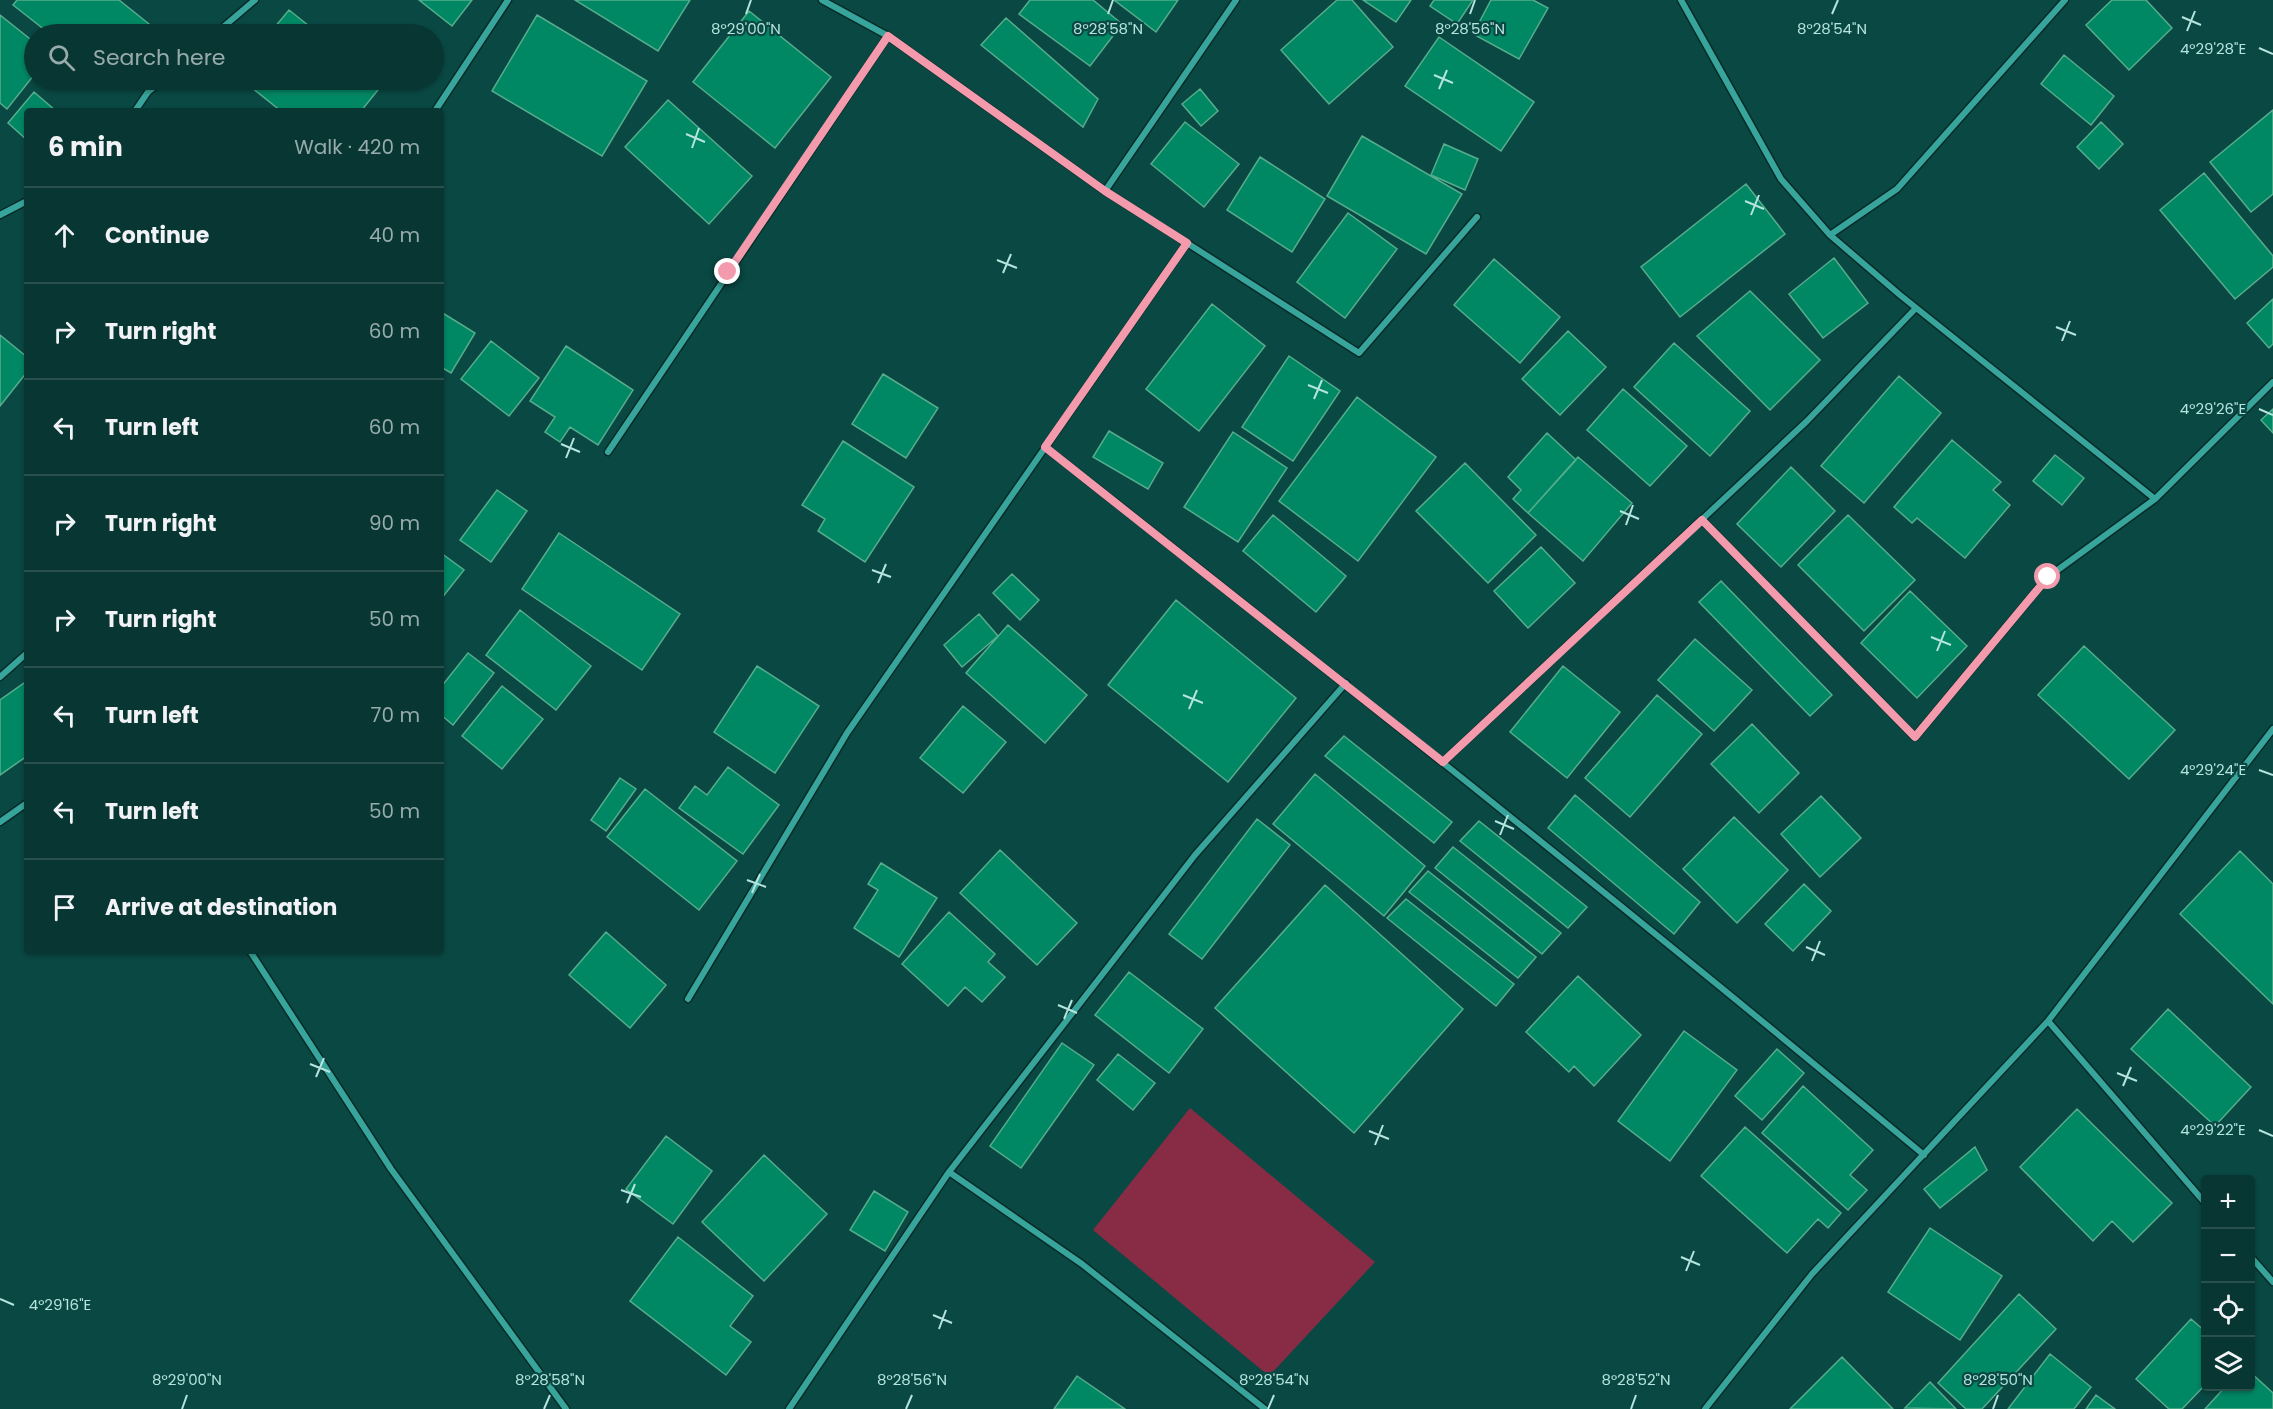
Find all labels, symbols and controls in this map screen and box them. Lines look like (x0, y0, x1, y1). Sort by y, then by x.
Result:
text: 8°29'00"N (711, 18, 781, 39)
text: 8°28'58"N (1073, 18, 1143, 39)
text: 8°28'56"N (1435, 18, 1505, 39)
text: 8°28'54"N (1797, 18, 1867, 39)
search box (24, 24, 444, 90)
text: 4°29'28"E (2180, 38, 2246, 59)
icon: search (45, 41, 78, 74)
text: Search here (93, 42, 226, 73)
text: 6 min (48, 129, 123, 165)
text: Walk · 420 m (294, 133, 420, 161)
icon: ahead (48, 219, 81, 252)
text: Continue (105, 220, 209, 251)
text: 40 m (369, 221, 420, 249)
route end (714, 258, 740, 284)
icon: right (48, 315, 81, 348)
text: Turn right (105, 316, 216, 347)
text: 60 m (369, 317, 420, 345)
text: 4°29'26"E (2180, 398, 2246, 419)
icon: left (48, 411, 81, 444)
text: Turn left (105, 412, 199, 443)
text: 60 m (369, 413, 420, 441)
icon: right (48, 507, 81, 540)
text: Turn right (105, 508, 216, 539)
text: 90 m (369, 509, 420, 537)
route start (2034, 563, 2060, 589)
icon: right (48, 603, 81, 636)
text: Turn right (105, 604, 216, 635)
text: 50 m (369, 605, 420, 633)
icon: left (48, 699, 81, 732)
text: Turn left (105, 700, 199, 731)
text: 70 m (371, 701, 420, 729)
text: 4°29'24"E (2180, 759, 2246, 780)
icon: left (48, 795, 81, 828)
text: Turn left (105, 796, 199, 827)
text: 50 m (369, 797, 420, 825)
icon: arrive (48, 891, 81, 924)
text: Arrive at destination (105, 892, 337, 923)
text: 4°29'22"E (2180, 1119, 2246, 1140)
map controls (2201, 1175, 2255, 1391)
button: + (2201, 1175, 2255, 1229)
button: − (2201, 1229, 2255, 1283)
button: locate (2201, 1283, 2255, 1337)
text: 4°29'16"E (29, 1294, 91, 1315)
button: layers (2201, 1337, 2255, 1391)
text: 8°29'00"N (152, 1369, 222, 1390)
text: 8°28'58"N (515, 1369, 585, 1390)
text: 8°28'56"N (877, 1369, 947, 1390)
text: 8°28'54"N (1239, 1369, 1309, 1390)
text: 8°28'52"N (1601, 1369, 1671, 1390)
text: 8°28'50"N (1963, 1369, 2033, 1390)

